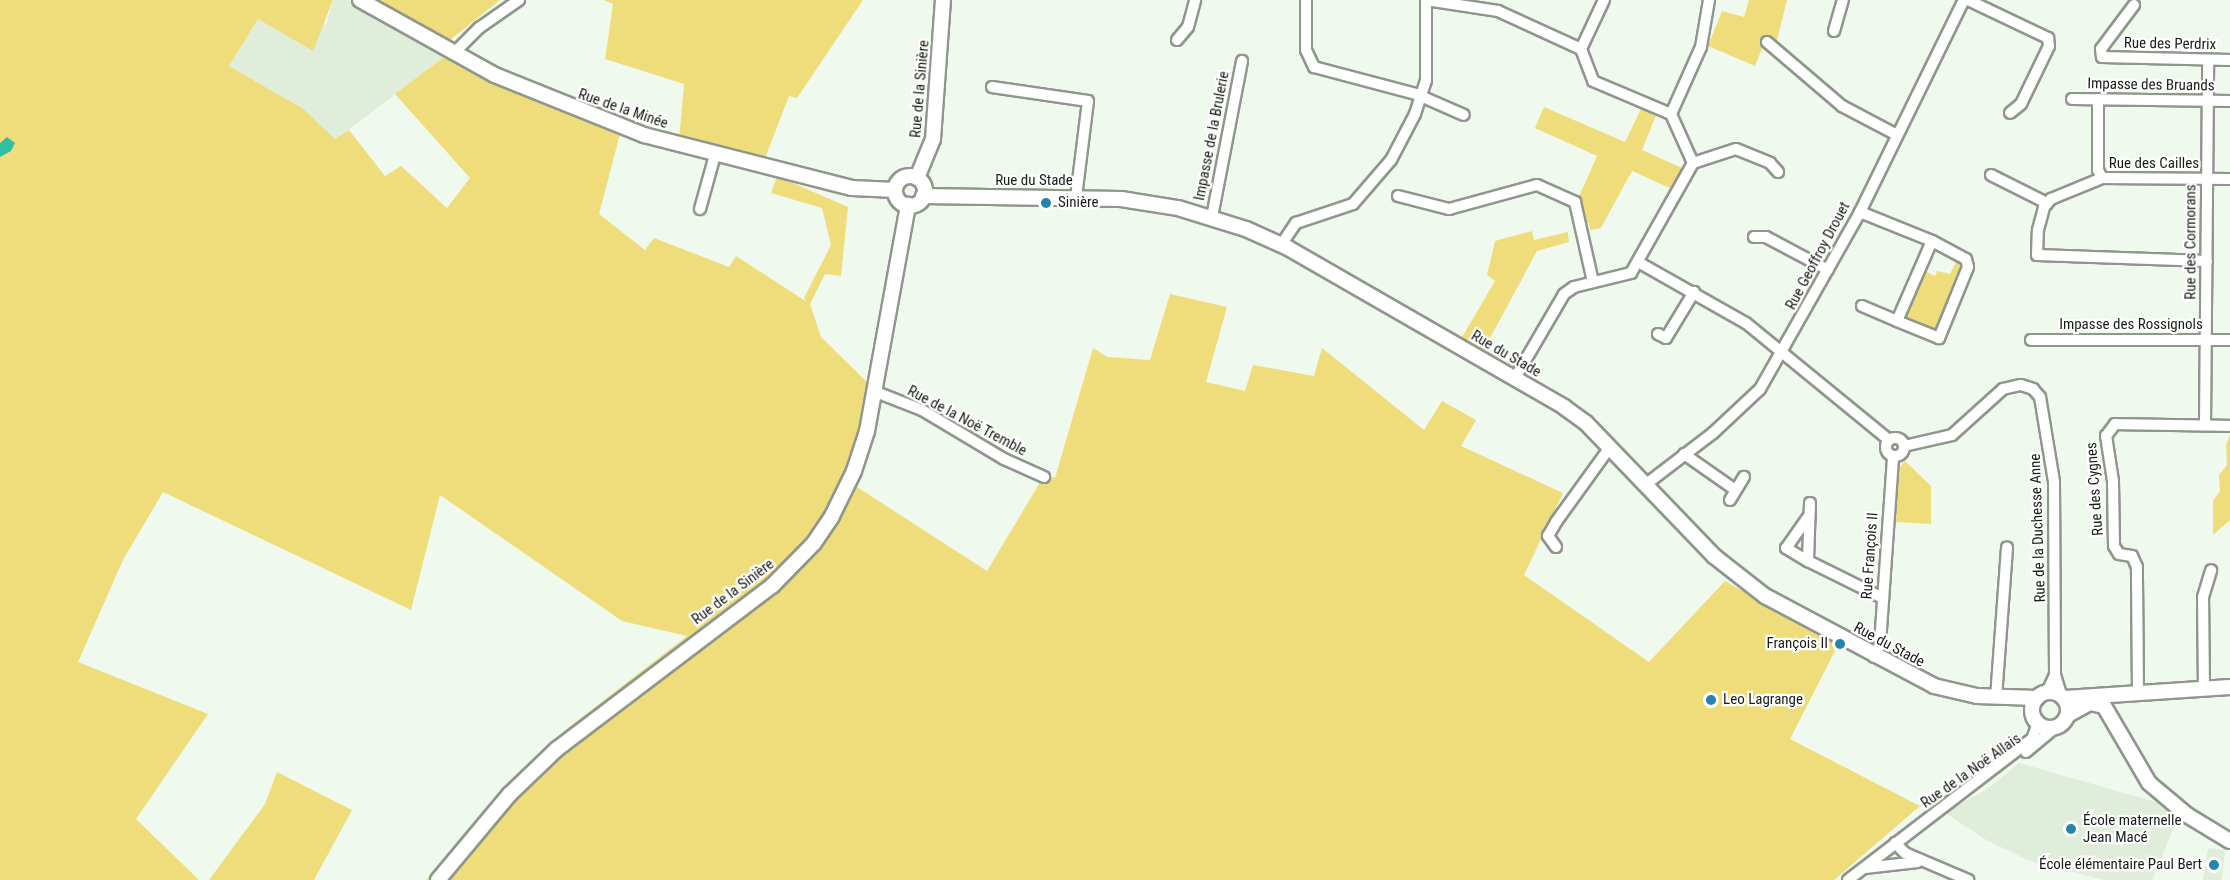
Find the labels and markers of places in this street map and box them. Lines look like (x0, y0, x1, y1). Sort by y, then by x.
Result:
place label: Sinière (1058, 194, 1098, 212)
marker: Sinière (1039, 196, 1053, 210)
place label: François II (1767, 635, 1828, 653)
marker: François II (1833, 637, 1847, 651)
place label: Leo Lagrange (1723, 691, 1803, 709)
marker: Leo Lagrange (1704, 693, 1718, 707)
place label: École maternelle Jean Macé (2083, 811, 2181, 846)
marker: École maternelle Jean Macé (2064, 822, 2078, 836)
place label: École élémentaire Paul Bert (2039, 856, 2202, 874)
marker: École élémentaire Paul Bert (2207, 858, 2221, 872)

